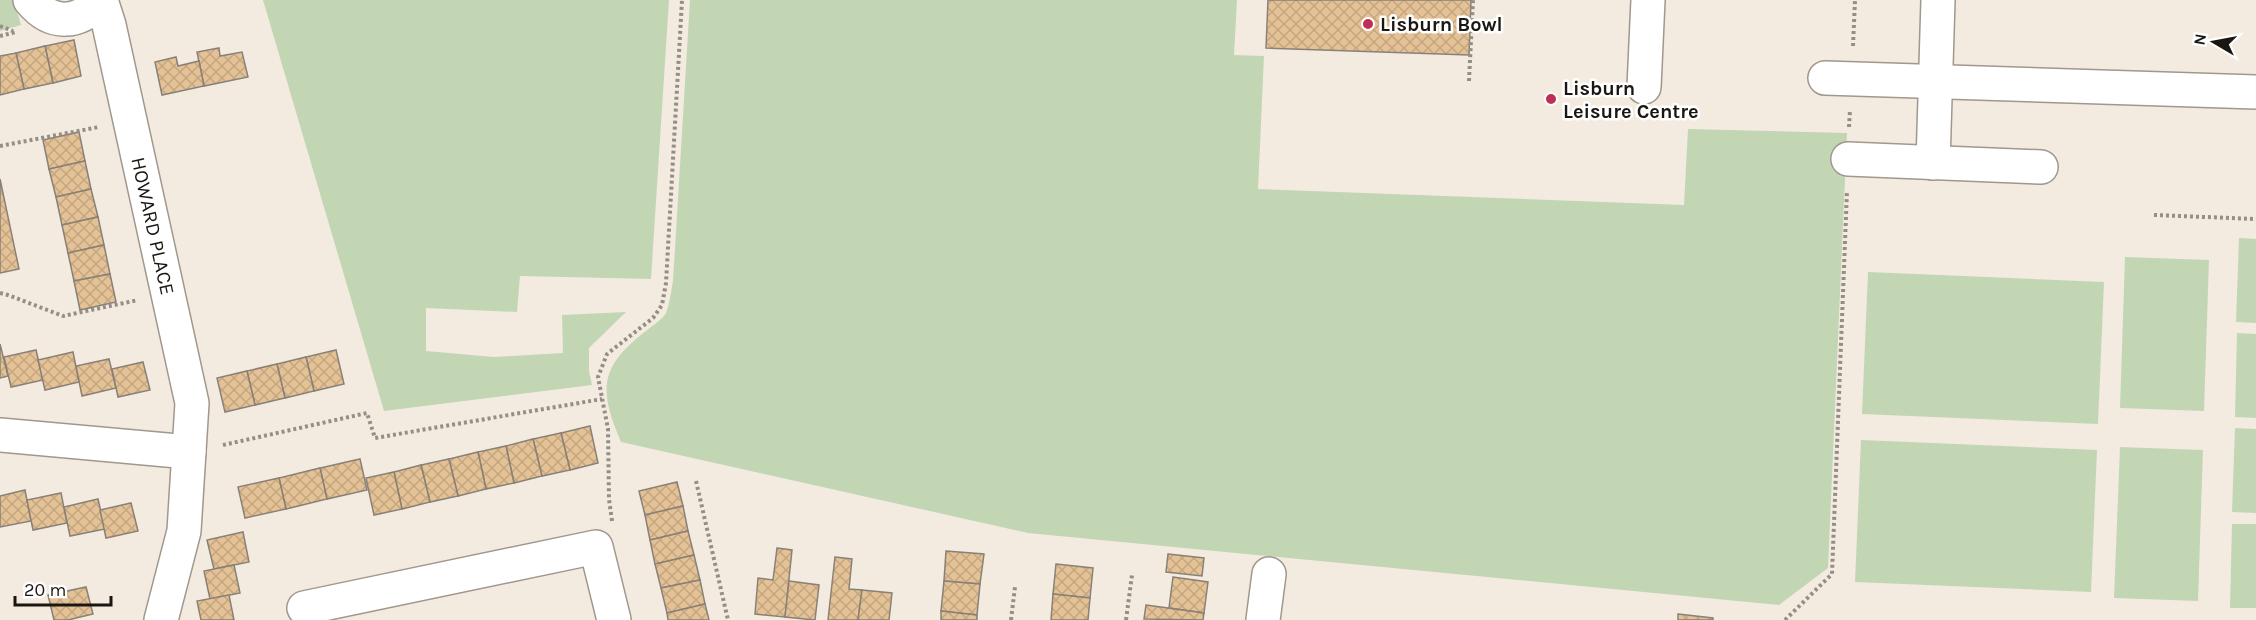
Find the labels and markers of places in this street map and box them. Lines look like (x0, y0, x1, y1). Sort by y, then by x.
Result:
place label: Lisburn Bowl (1380, 13, 1503, 36)
marker: Lisburn Bowl (1361, 17, 1375, 31)
place label: Lisburn Leisure Centre (1563, 77, 1699, 123)
marker: Lisburn Leisure Centre (1544, 92, 1558, 106)

